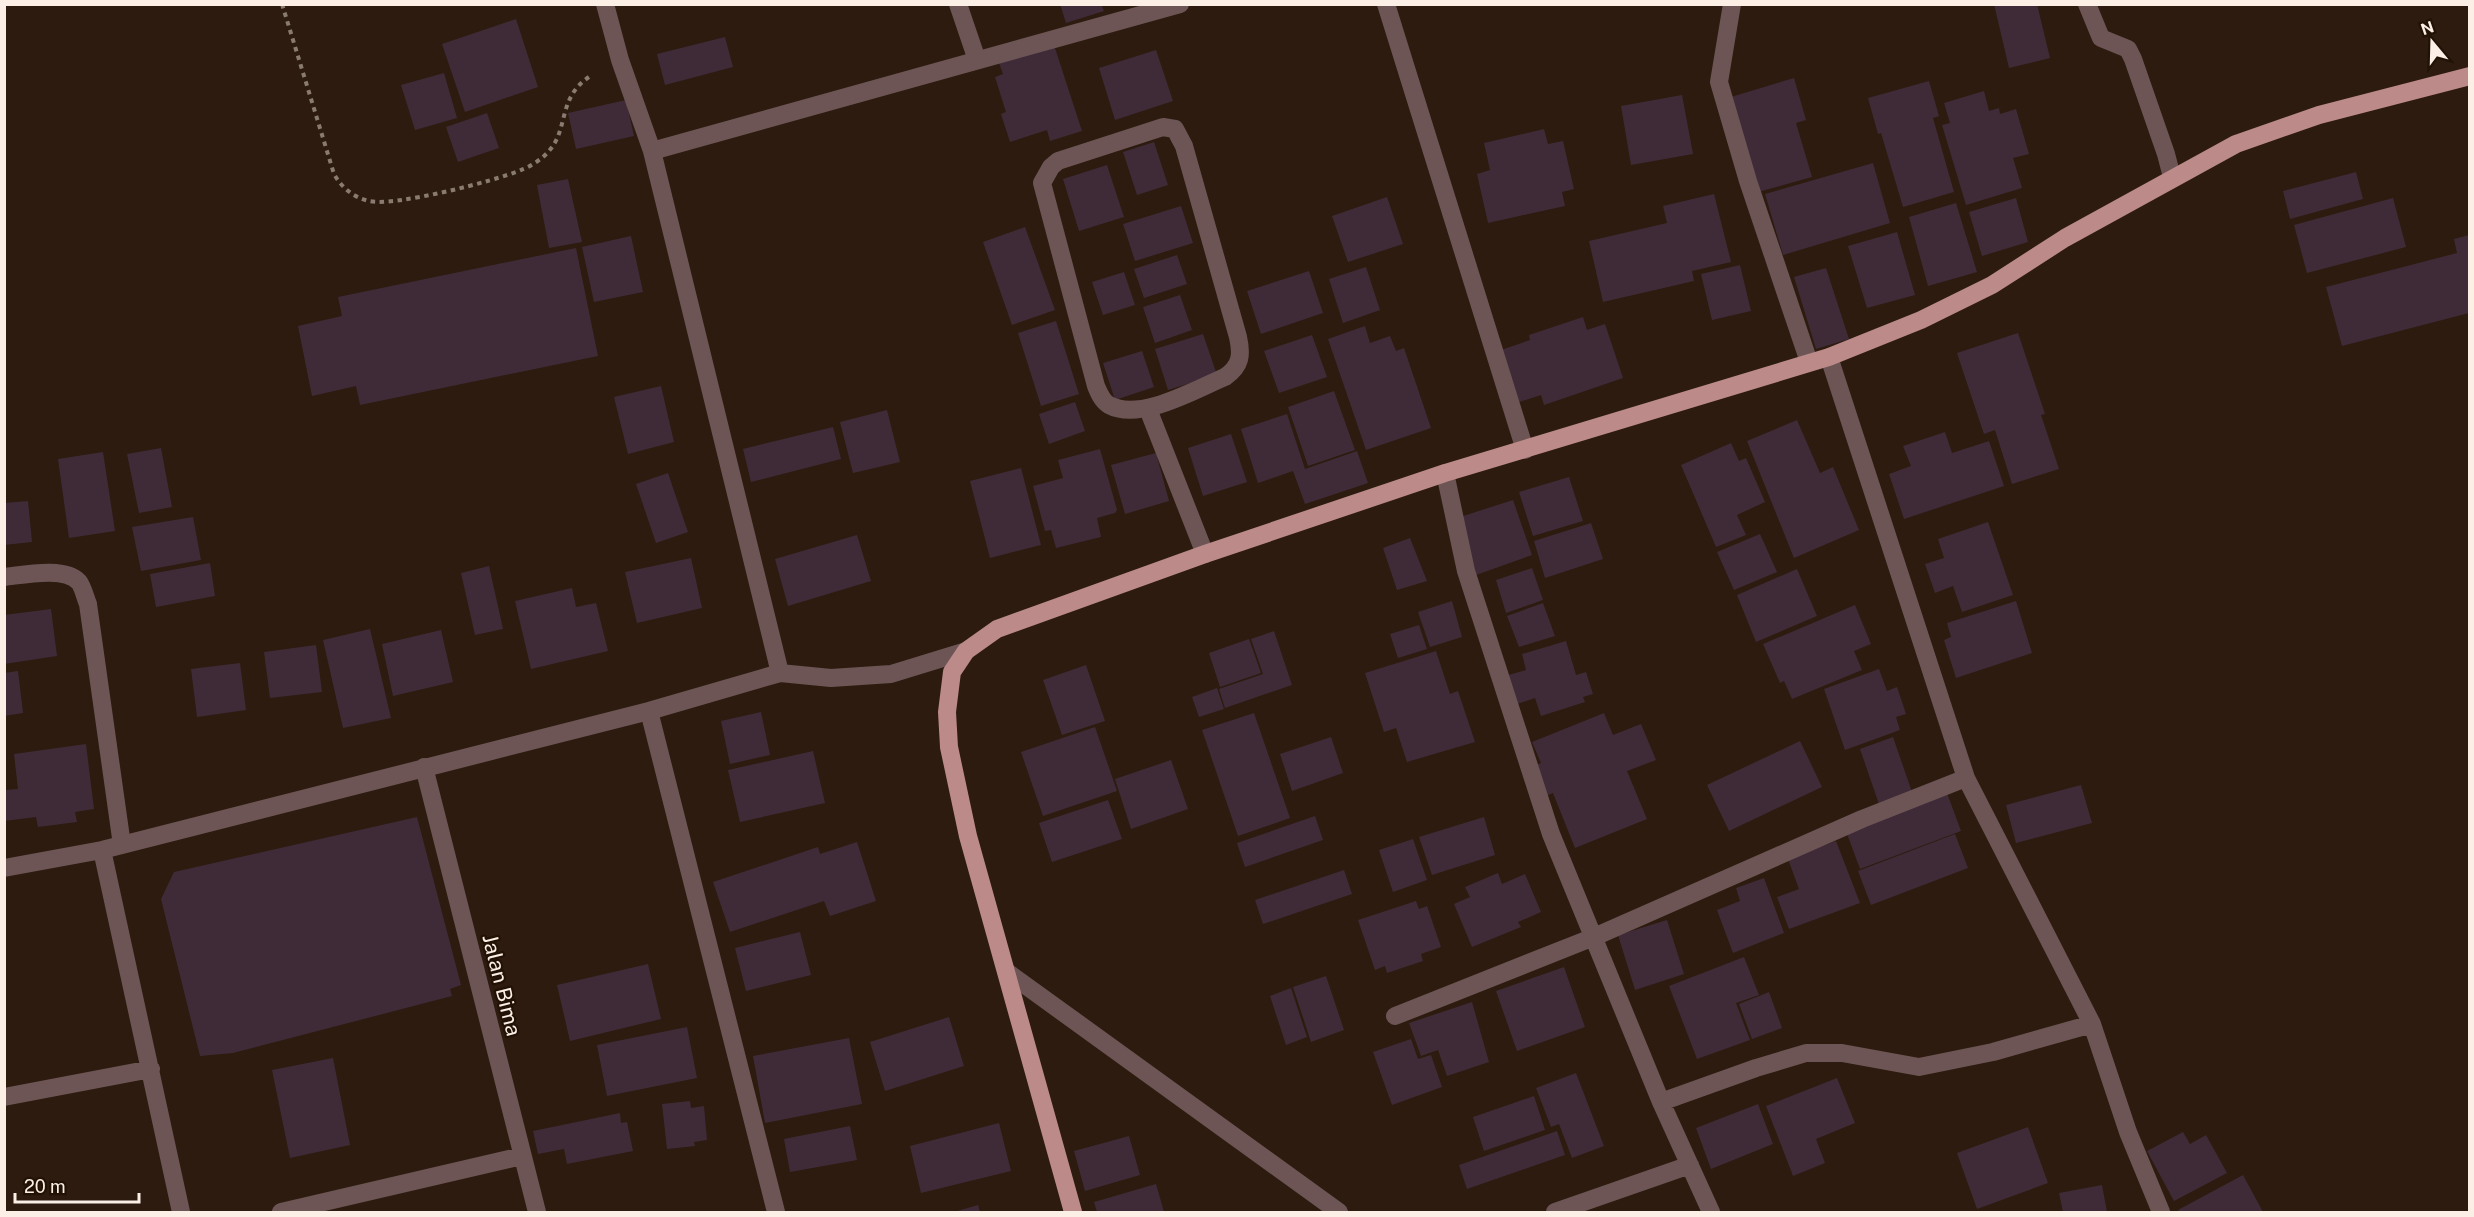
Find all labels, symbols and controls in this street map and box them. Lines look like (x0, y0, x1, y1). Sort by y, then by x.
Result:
north arrow (2402, 12, 2462, 72)
text: N (2418, 17, 2436, 39)
street label: Jalan Bima (477, 932, 527, 1038)
scale bar (15, 1166, 140, 1204)
text: 20 m (24, 1176, 66, 1197)

